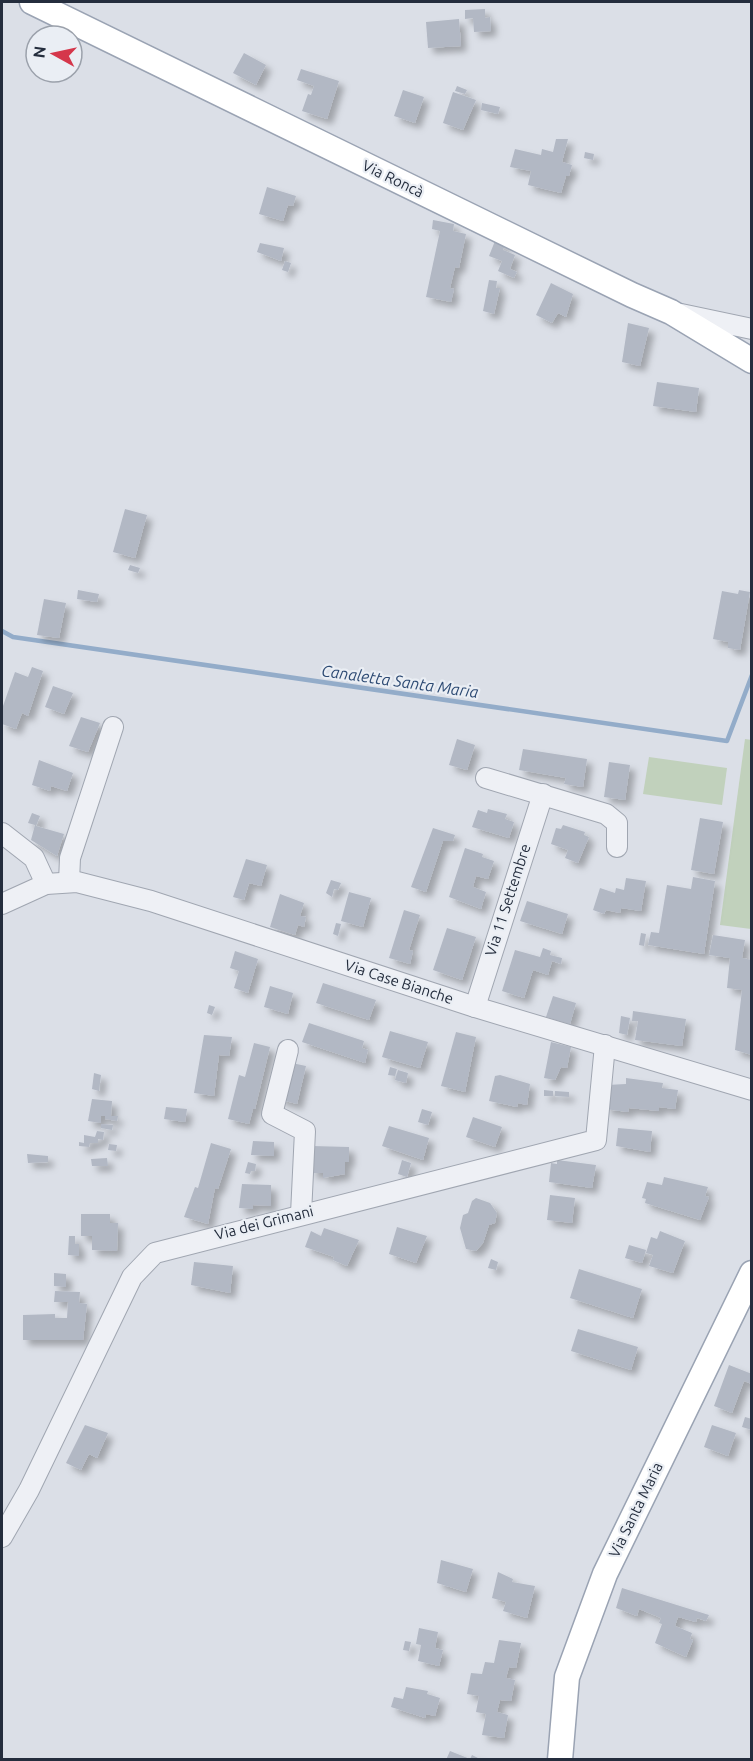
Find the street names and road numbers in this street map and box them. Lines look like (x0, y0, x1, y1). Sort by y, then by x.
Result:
street label: Via Roncà (360, 156, 427, 201)
street label: Via 11 Settembre (481, 842, 534, 958)
street label: Via Case Bianche (343, 956, 456, 1007)
street label: Via dei Grimani (213, 1202, 315, 1243)
street label: Via Santa Maria (605, 1459, 666, 1560)

